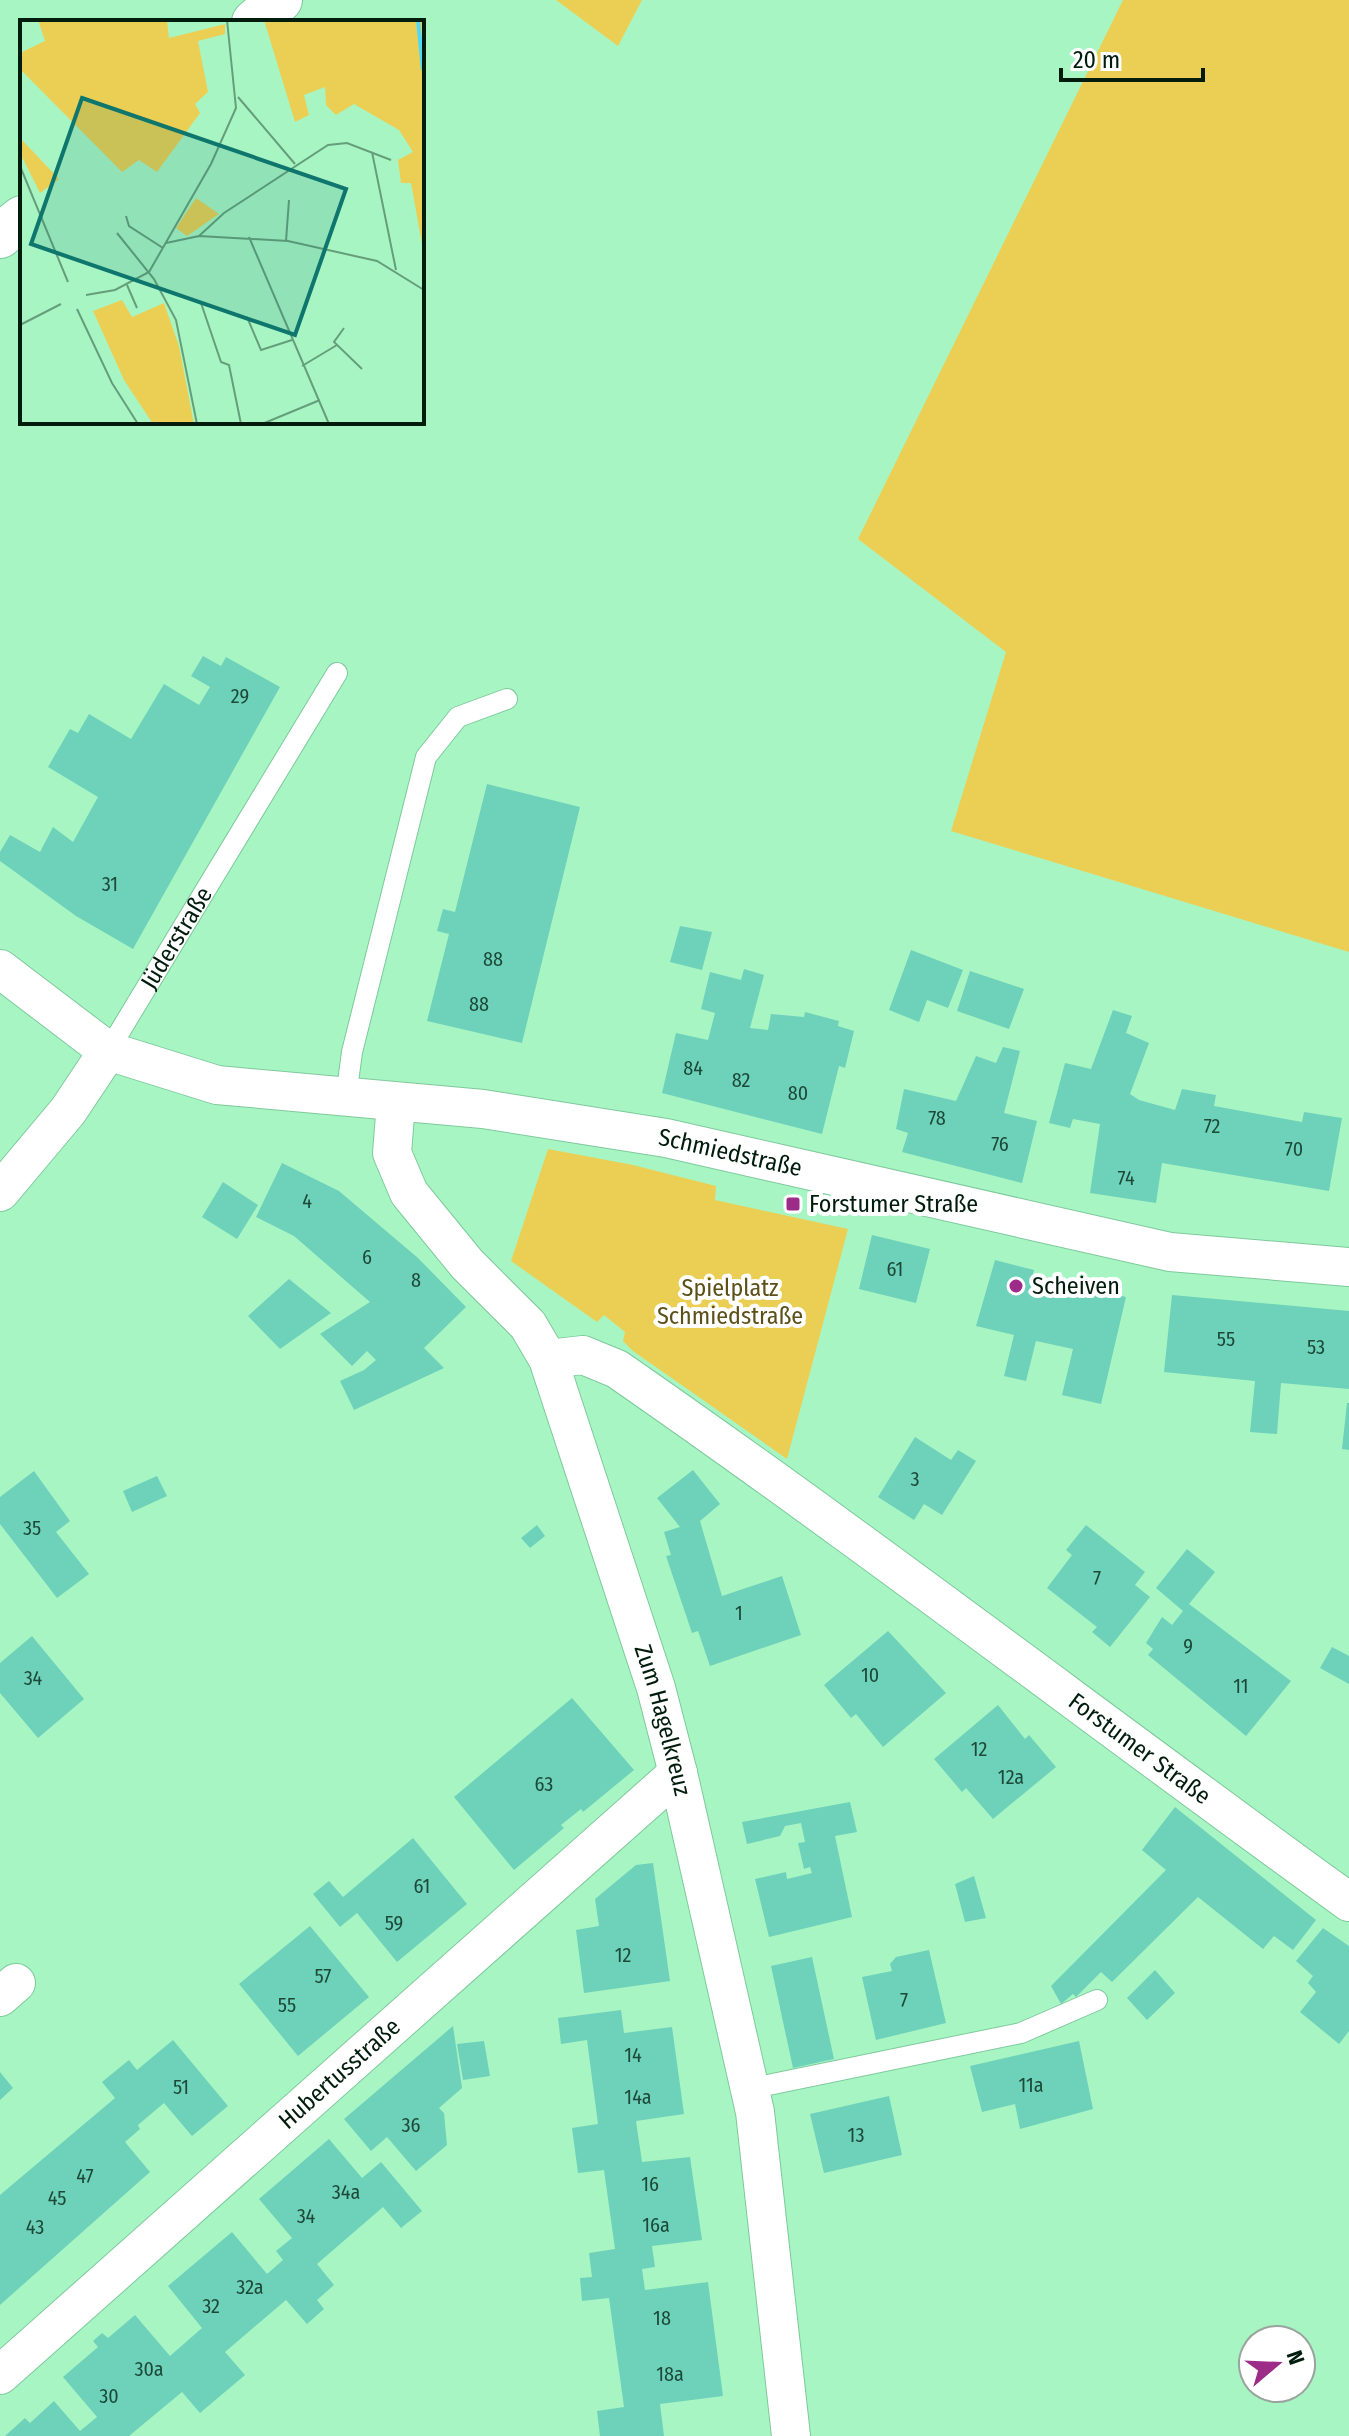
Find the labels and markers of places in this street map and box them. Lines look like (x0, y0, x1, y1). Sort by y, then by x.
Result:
place label: Forstumer Straße (809, 1190, 978, 1218)
marker: Forstumer Straße (784, 1195, 802, 1213)
place label: Scheiven (1032, 1272, 1120, 1300)
marker: Scheiven (1007, 1277, 1025, 1295)

